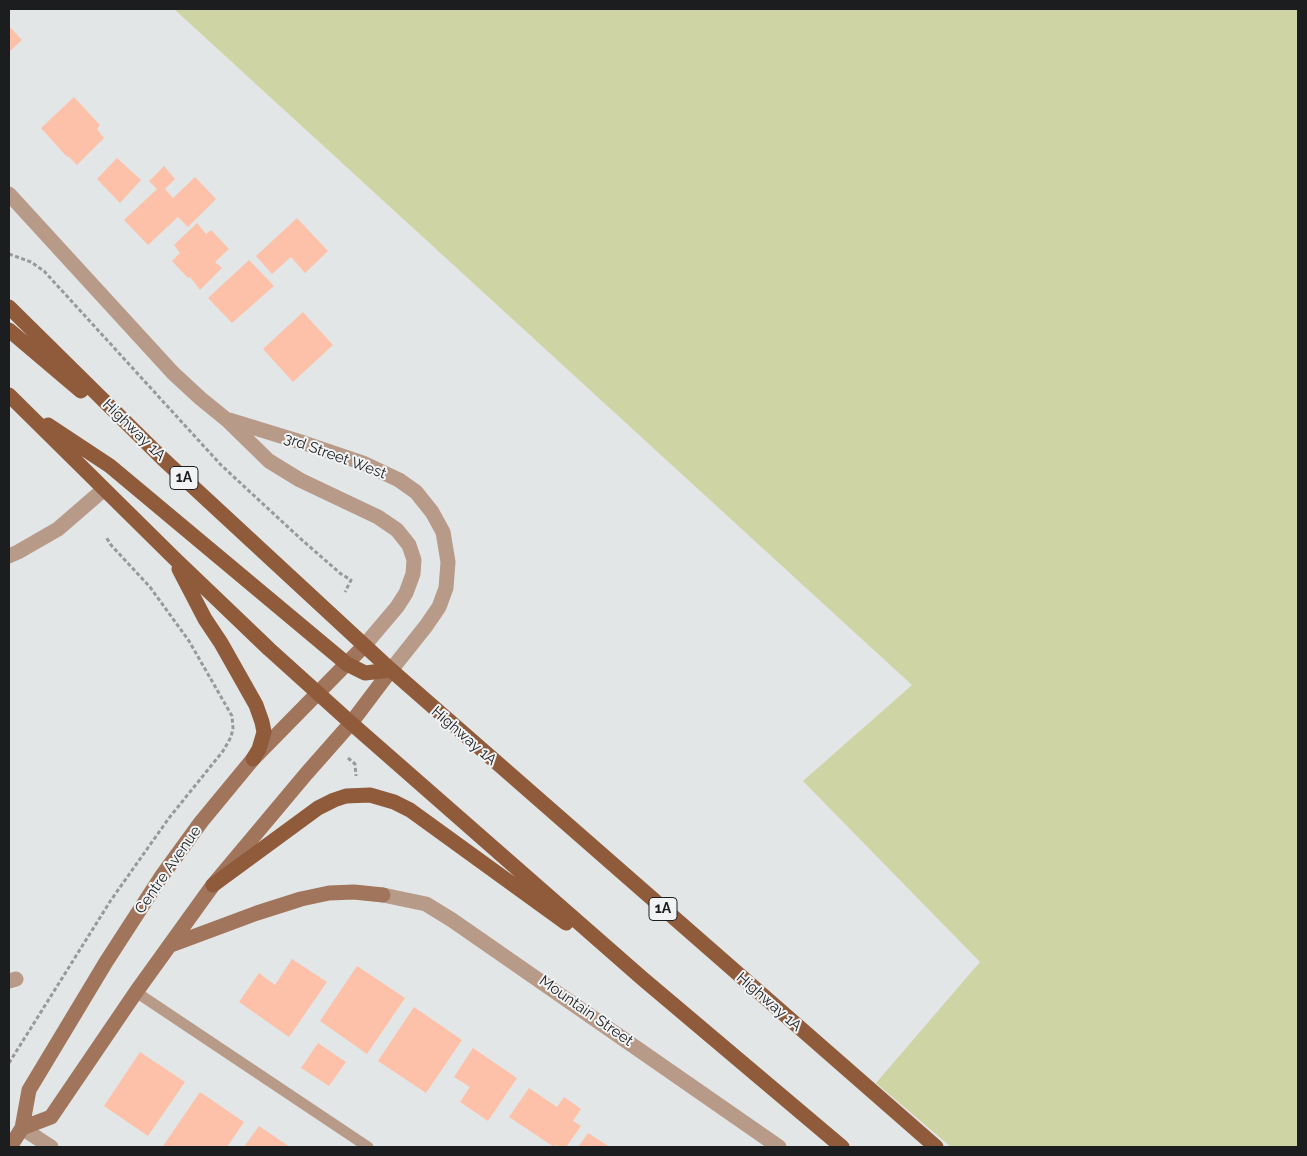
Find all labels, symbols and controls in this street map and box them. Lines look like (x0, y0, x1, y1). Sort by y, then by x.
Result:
street label: Highway 1A (99, 396, 169, 464)
street label: 3rd Street West (281, 429, 389, 483)
road number: 1A (170, 466, 198, 489)
street label: Highway 1A (428, 703, 500, 769)
street label: Centre Avenue (131, 823, 205, 917)
road number: 1A (649, 898, 677, 921)
street label: Highway 1A (733, 969, 805, 1035)
street label: Mountain Street (536, 972, 636, 1050)

